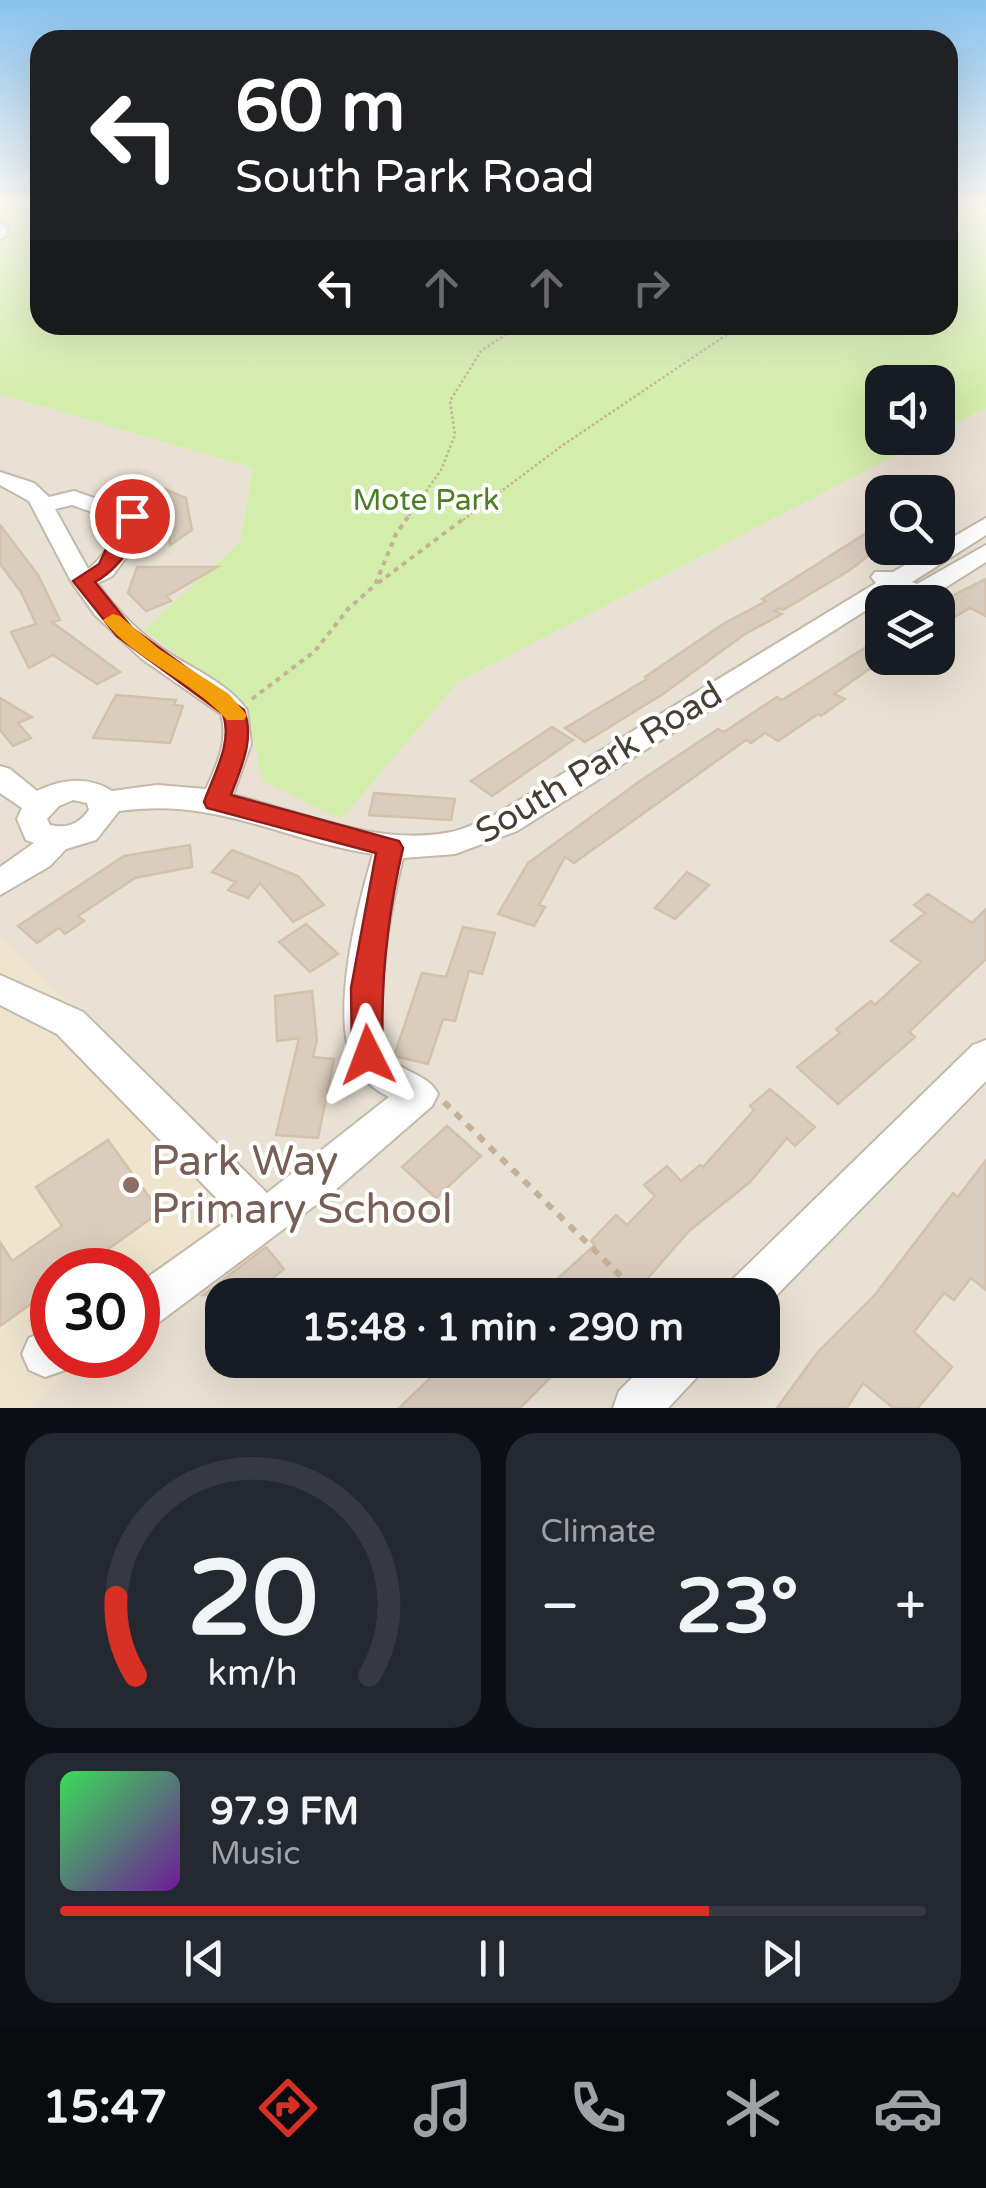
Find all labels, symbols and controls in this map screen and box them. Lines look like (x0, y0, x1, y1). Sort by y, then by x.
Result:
text: 60 m (235, 66, 405, 150)
icon: left (70, 70, 200, 200)
text: South Park Road (235, 151, 595, 205)
icon: left (309, 260, 364, 315)
icon: ahead (414, 260, 469, 315)
icon: ahead (519, 260, 574, 315)
icon: right (624, 260, 679, 315)
map controls (865, 365, 955, 675)
button: sound (865, 365, 955, 455)
pin (90, 474, 175, 559)
button: search (865, 475, 955, 565)
park label: Mote Park (353, 482, 499, 519)
icon: arrive (105, 489, 160, 544)
button: layers (865, 585, 955, 675)
street label: South Park Road (468, 673, 730, 853)
position arrow (316, 1003, 420, 1107)
place label: Park Way Primary School (151, 1136, 453, 1235)
marker: Park Way Primary School (120, 1174, 142, 1196)
speed limit sign: 30 (30, 1248, 160, 1378)
text: 15:48 · 1 min · 290 m (301, 1305, 684, 1351)
text: Climate (541, 1513, 656, 1551)
text: 20 (187, 1538, 318, 1663)
text: 23° (676, 1562, 799, 1652)
text: − (541, 1574, 580, 1640)
text: + (895, 1574, 926, 1640)
text: km/h (208, 1652, 298, 1695)
text: 97.9 FM (210, 1789, 359, 1835)
text: Music (210, 1835, 300, 1873)
icon: previous (177, 1931, 232, 1986)
icon: pause (465, 1931, 520, 1986)
icon: next (754, 1931, 809, 1986)
icon: directions (253, 2073, 323, 2143)
icon: music (408, 2073, 478, 2143)
icon: phone (563, 2073, 633, 2143)
icon: climate (718, 2073, 788, 2143)
icon: car (873, 2073, 943, 2143)
text: 15:47 (43, 2081, 167, 2135)

